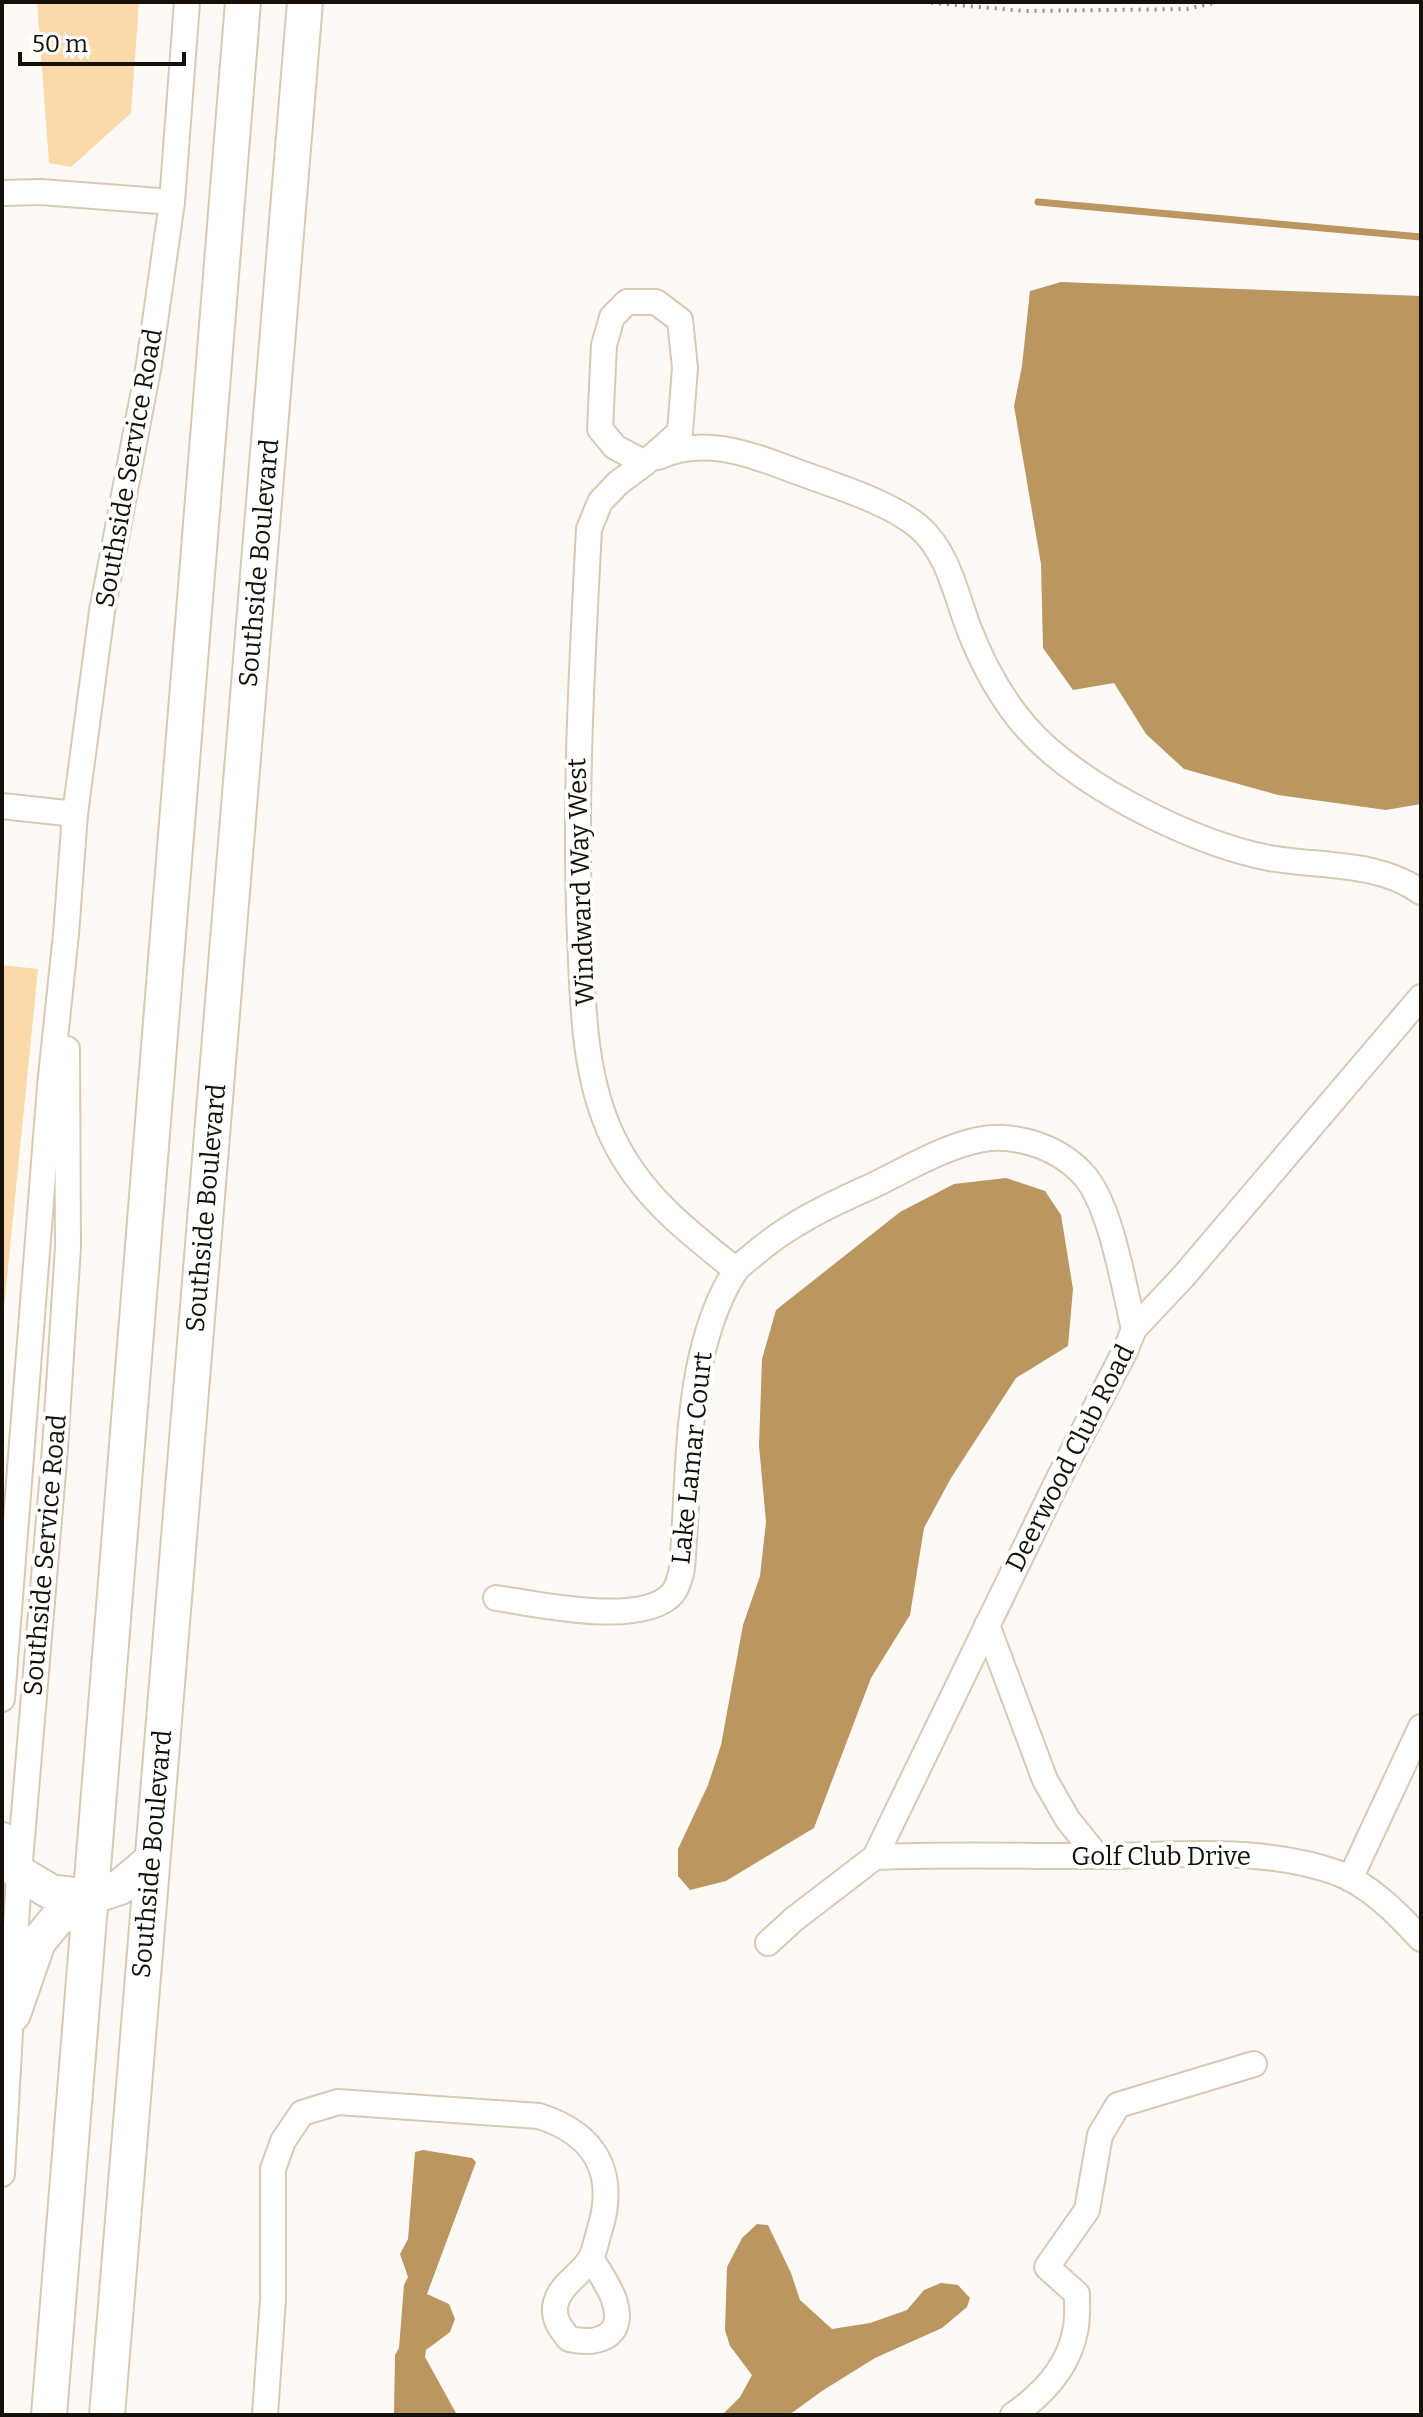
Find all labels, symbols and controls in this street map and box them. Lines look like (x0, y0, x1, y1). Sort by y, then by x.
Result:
scale bar (20, 16, 184, 66)
text: 50 m (32, 30, 88, 58)
street label: Southside Service Road (89, 326, 169, 610)
street label: Southside Boulevard (233, 438, 285, 688)
street label: Windward Way West (561, 757, 601, 1007)
street label: Southside Boulevard (180, 1083, 232, 1333)
street label: Deerwood Club Road (999, 1339, 1141, 1577)
street label: Lake Lamar Court (665, 1350, 719, 1566)
street label: Southside Service Road (17, 1413, 73, 1697)
street label: Southside Boulevard (126, 1729, 178, 1979)
street label: Golf Club Drive (1071, 1841, 1251, 1872)

